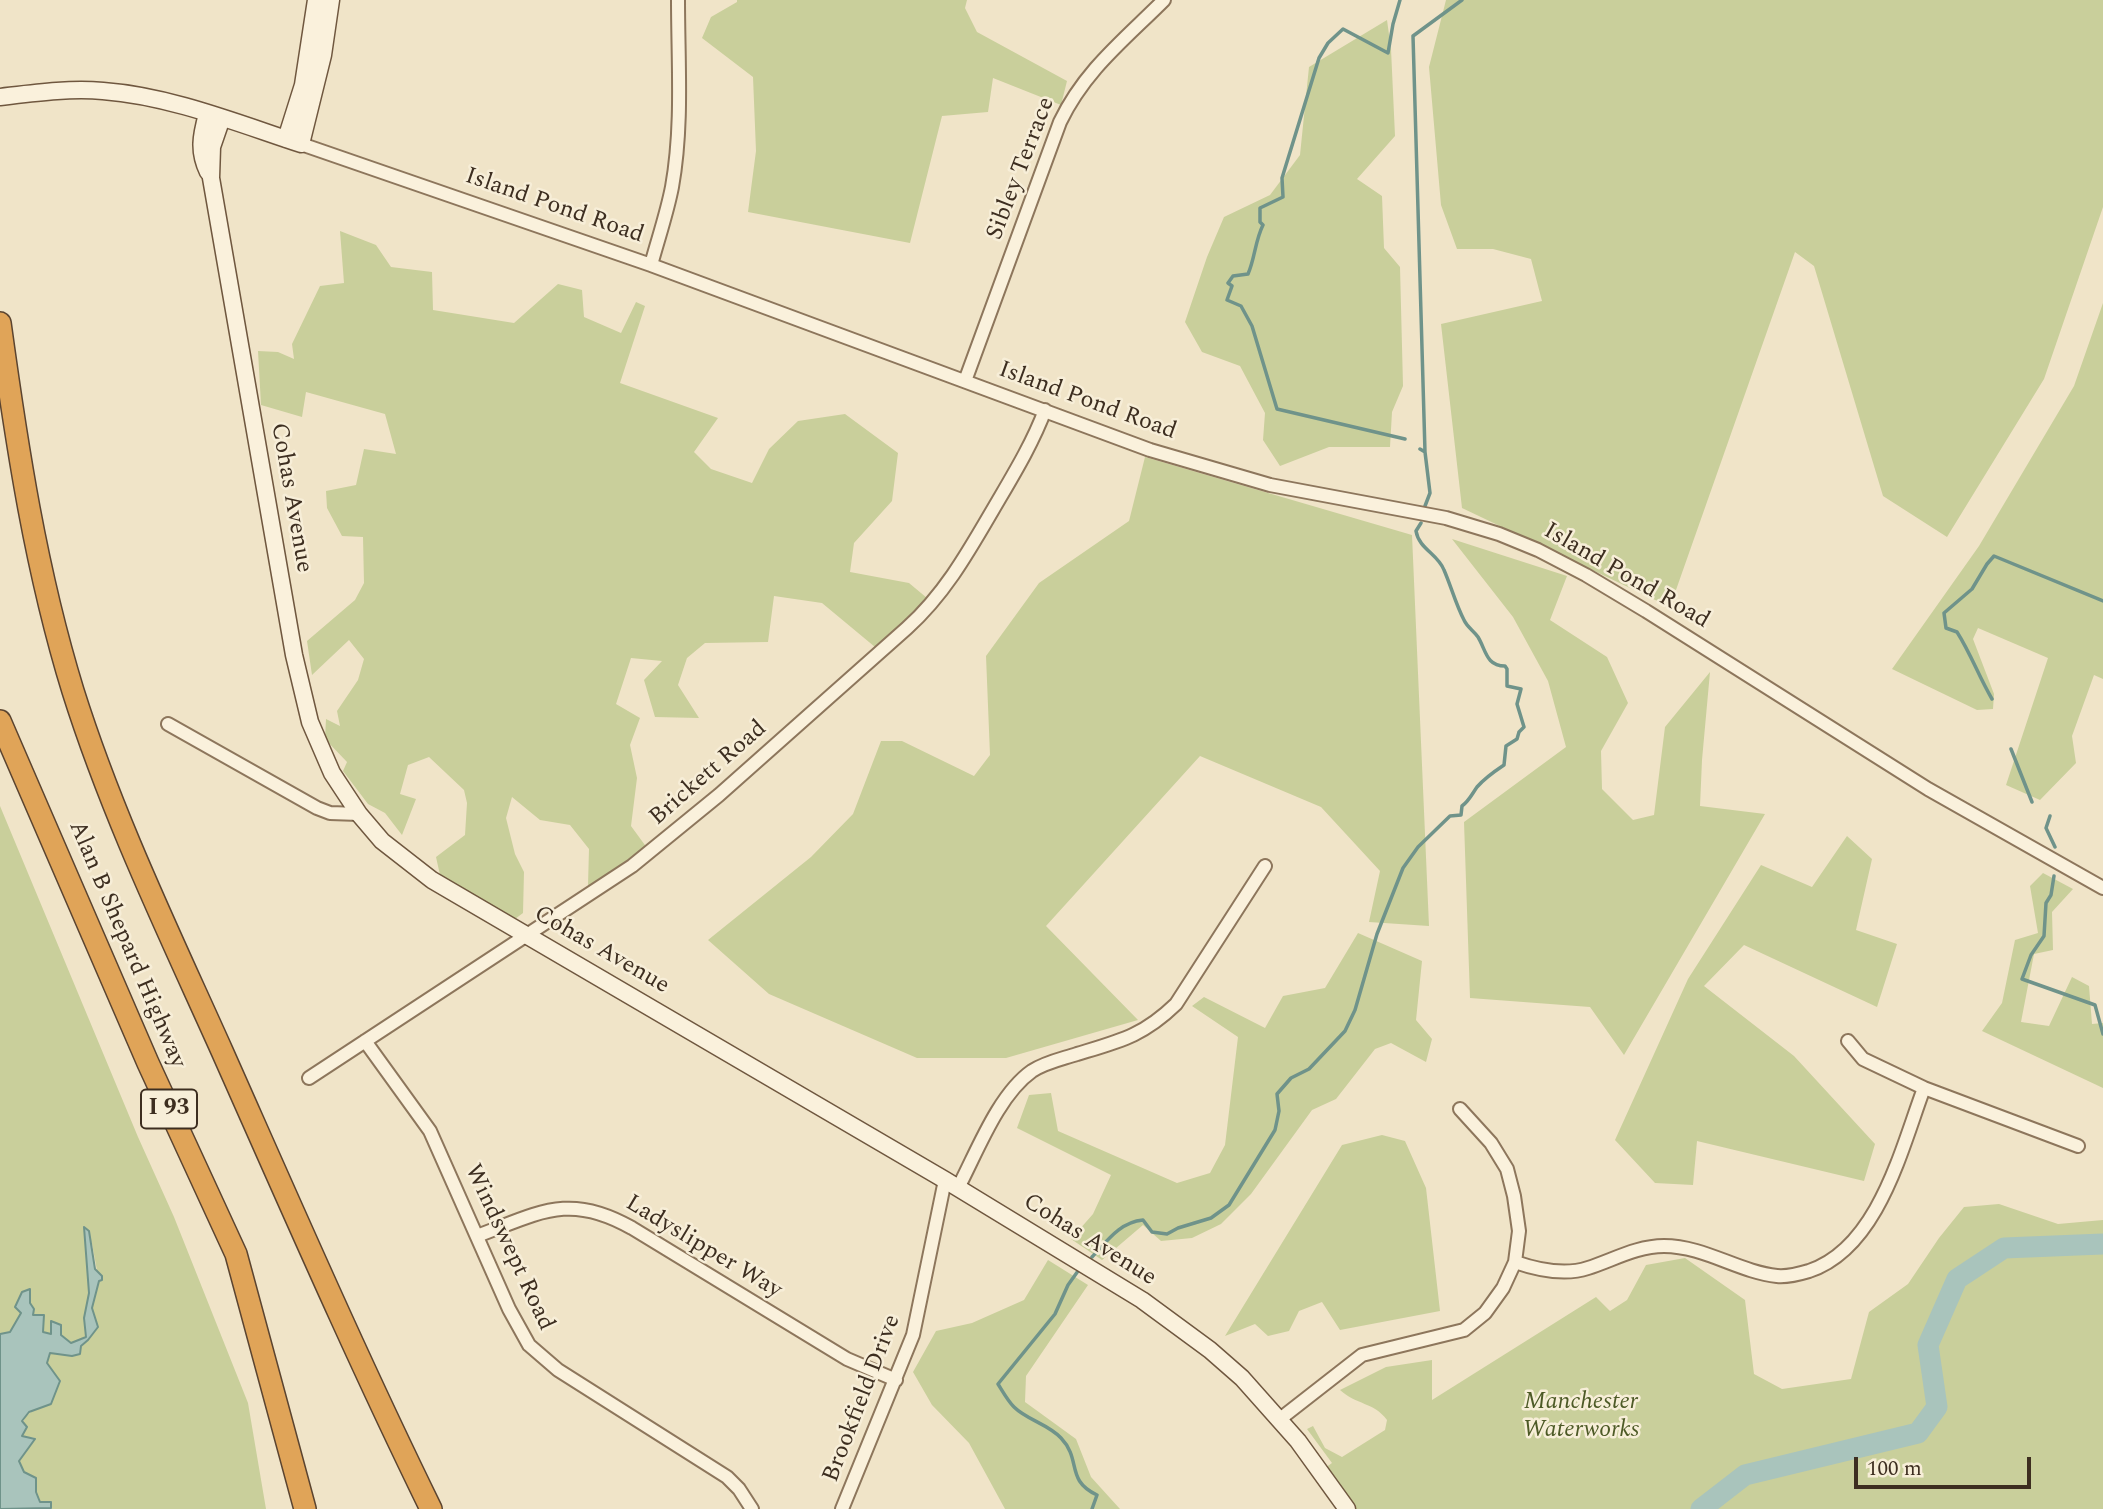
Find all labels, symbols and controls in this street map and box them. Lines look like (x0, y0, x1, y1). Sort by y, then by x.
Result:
street label: Sibley Terrace (982, 94, 1062, 244)
street label: Island Pond Road (461, 163, 647, 251)
street label: Island Pond Road (994, 356, 1180, 448)
street label: Cohas Avenue (263, 421, 317, 575)
street label: Island Pond Road (1538, 518, 1714, 636)
street label: Brickett Road (644, 715, 774, 833)
street label: Alan B Shepard Highway (61, 817, 191, 1073)
street label: Cohas Avenue (528, 901, 674, 1001)
road number: I 93 (141, 1090, 197, 1128)
street label: Windswept Road (457, 1160, 559, 1336)
street label: Cohas Avenue (1017, 1189, 1161, 1293)
street label: Ladyslipper Way (620, 1190, 786, 1306)
street label: Brookfield Drive (818, 1311, 908, 1487)
park label: Manchester Waterworks (1523, 1389, 1639, 1445)
scale bar (1858, 1442, 2035, 1486)
text: 100 m (1867, 1453, 1922, 1485)

